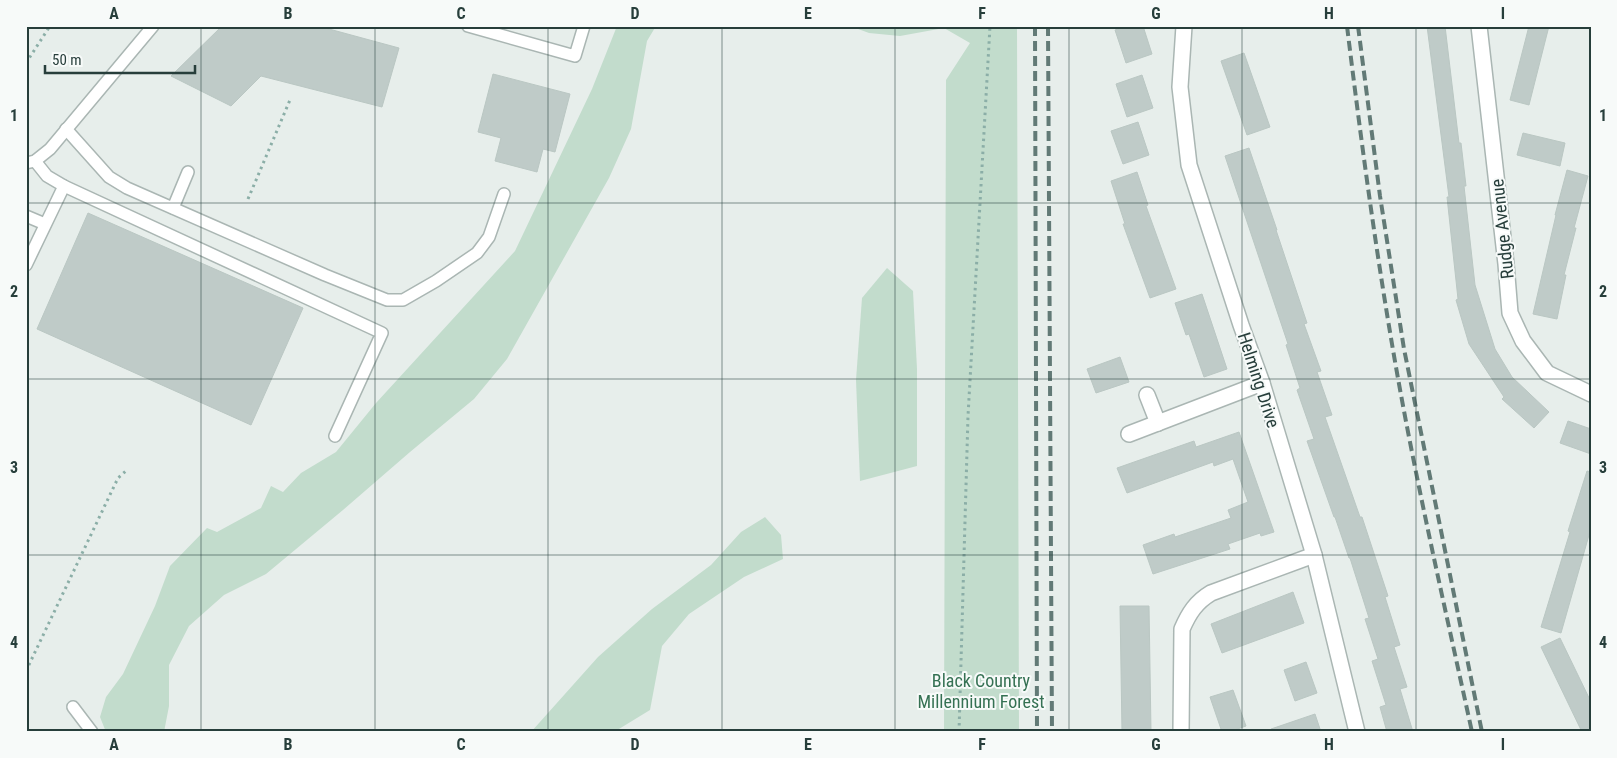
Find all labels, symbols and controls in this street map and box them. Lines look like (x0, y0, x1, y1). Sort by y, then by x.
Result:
text: A (109, 4, 119, 23)
text: B (284, 4, 293, 23)
text: C (456, 4, 466, 23)
text: D (630, 4, 640, 23)
text: E (804, 4, 812, 23)
text: F (978, 4, 986, 23)
text: G (1151, 4, 1161, 23)
text: H (1324, 4, 1334, 23)
text: I (1501, 4, 1505, 23)
scale bar (45, 42, 195, 74)
text: 50 m (52, 51, 82, 69)
text: 1 (10, 106, 18, 125)
text: 1 (1599, 106, 1607, 125)
street label: Rudge Avenue (1486, 178, 1518, 280)
text: 2 (10, 282, 18, 301)
text: 2 (1599, 282, 1607, 301)
street label: Helming Drive (1234, 330, 1284, 430)
text: 3 (10, 458, 18, 477)
text: 3 (1599, 458, 1607, 477)
text: 4 (10, 633, 18, 652)
text: 4 (1599, 633, 1607, 652)
park label: Black Country Millennium Forest (917, 670, 1045, 712)
text: A (109, 735, 119, 754)
text: B (284, 735, 293, 754)
text: C (456, 735, 466, 754)
text: D (630, 735, 640, 754)
text: E (804, 735, 812, 754)
text: F (978, 735, 986, 754)
text: G (1151, 735, 1161, 754)
text: H (1324, 735, 1334, 754)
text: I (1501, 735, 1505, 754)

